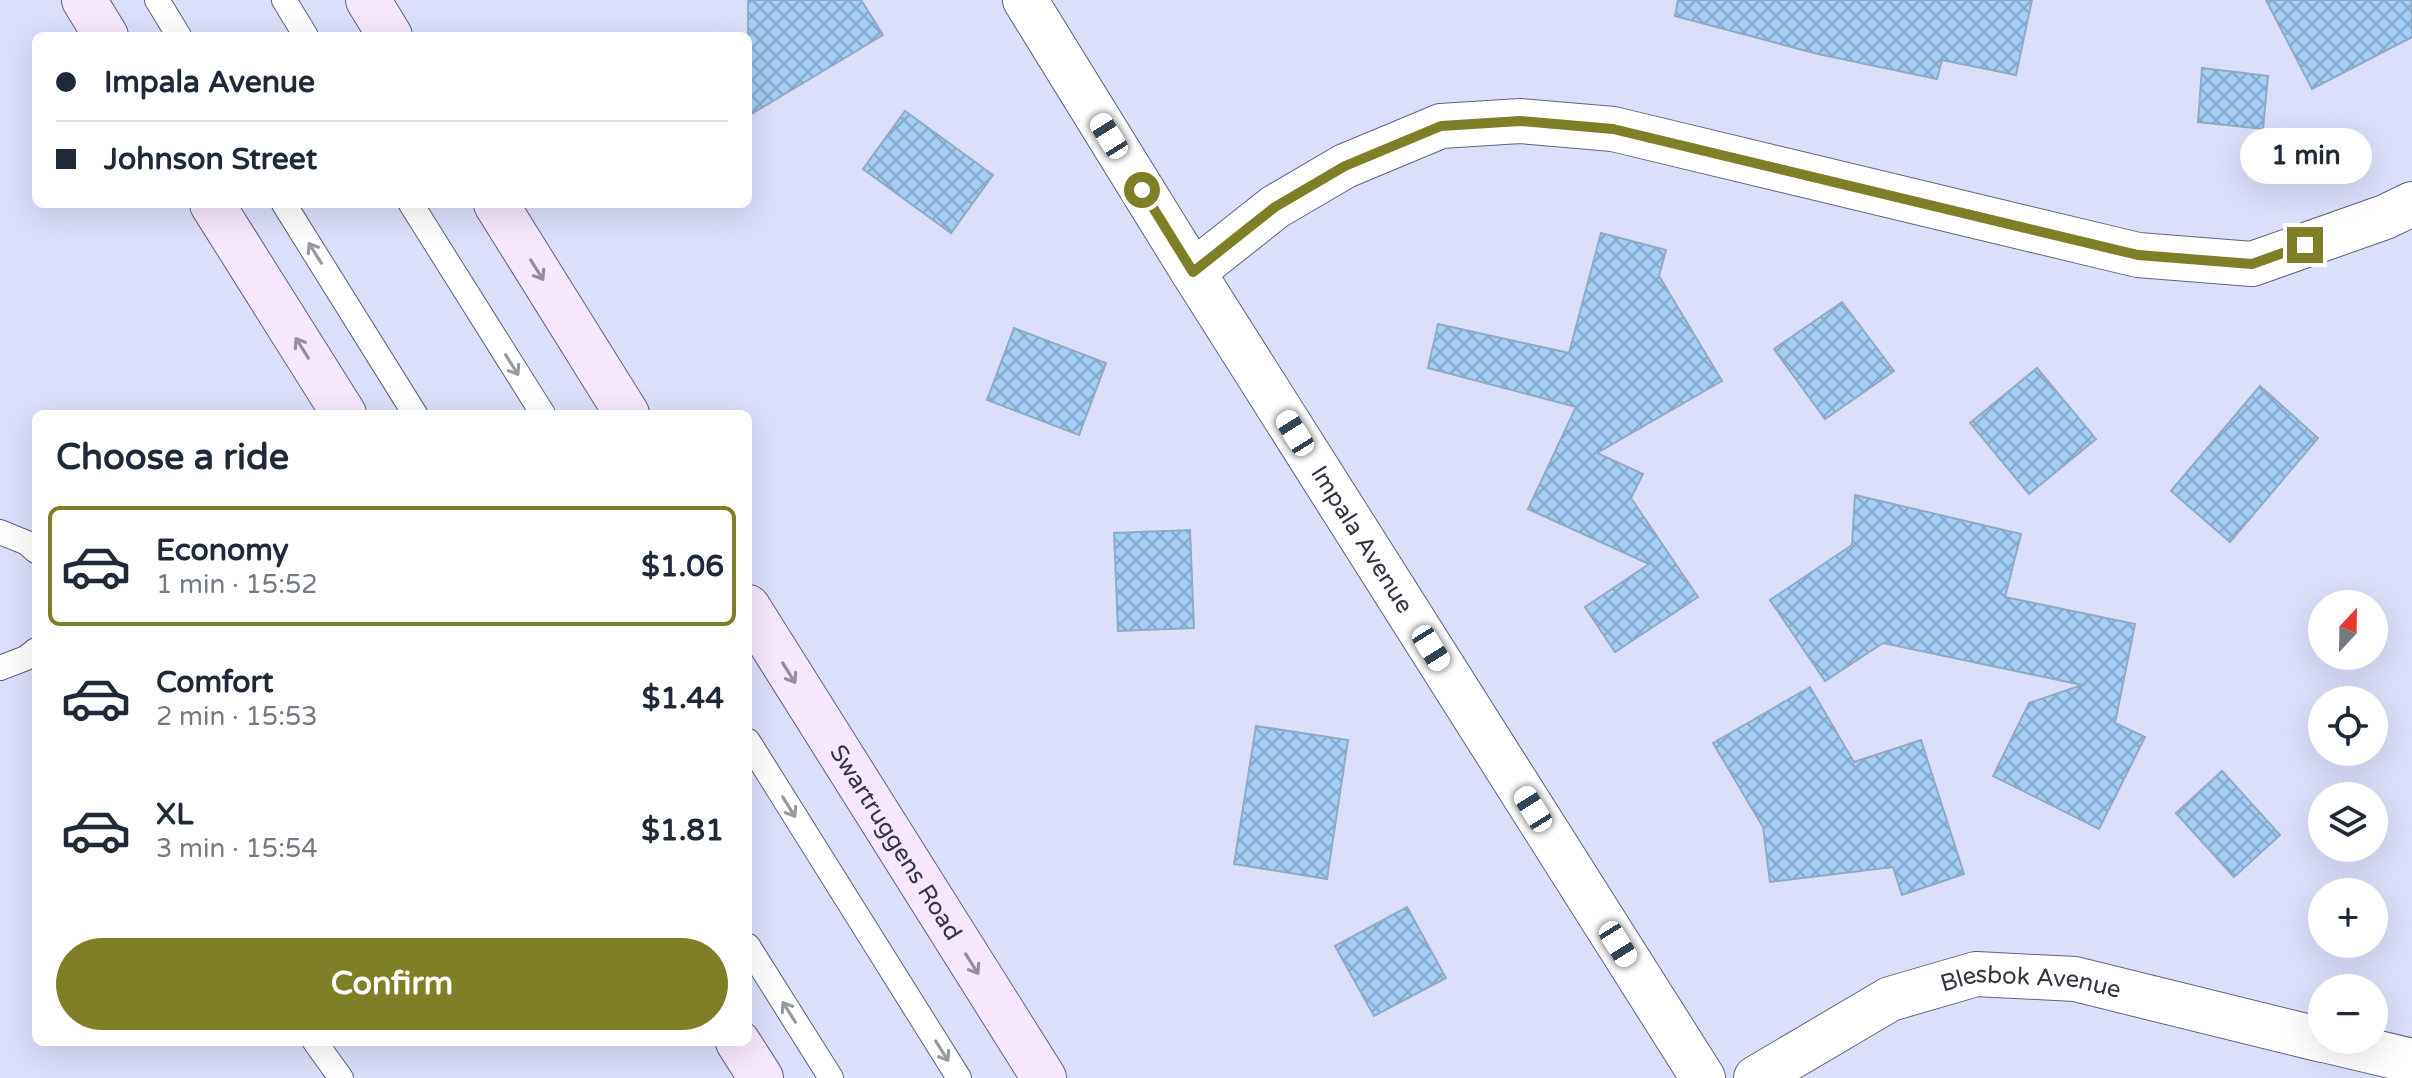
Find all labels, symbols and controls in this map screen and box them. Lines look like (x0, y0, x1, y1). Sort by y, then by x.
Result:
text: Impala Avenue (104, 64, 315, 101)
car (1086, 109, 1132, 163)
callout: 1 min (2239, 129, 2371, 185)
text: 1 min (2271, 140, 2341, 171)
text: Johnson Street (104, 141, 317, 178)
route start (1124, 172, 1160, 208)
route end (2287, 227, 2323, 263)
one-way arrow (306, 242, 322, 265)
one-way arrow (529, 258, 545, 281)
one-way arrow (294, 337, 310, 360)
one-way arrow (505, 353, 521, 376)
car (1272, 406, 1318, 460)
text: Choose a ride (56, 436, 289, 479)
street label: Impala Avenue (1304, 460, 1419, 619)
icon: car (60, 530, 132, 602)
text: Economy (156, 532, 289, 569)
text: $1.06 (641, 548, 724, 585)
text: 1 min · 15:52 (156, 569, 318, 600)
north arrow (2308, 590, 2388, 670)
map controls (2308, 590, 2388, 1054)
car (1408, 621, 1454, 675)
one-way arrow (782, 661, 798, 684)
icon: car (60, 662, 132, 734)
text: Comfort (156, 664, 274, 701)
text: $1.44 (642, 680, 724, 717)
button: locate (2308, 686, 2388, 766)
text: 2 min · 15:53 (156, 701, 318, 732)
street label: Swartruggens Road (823, 740, 968, 946)
car (1510, 782, 1556, 836)
button: layers (2308, 782, 2388, 862)
icon: car (60, 794, 132, 866)
one-way arrow (782, 795, 798, 818)
text: XL (156, 796, 193, 833)
text: $1.81 (641, 812, 724, 849)
text: 3 min · 15:54 (156, 833, 318, 864)
button: + (2308, 878, 2388, 958)
car (1595, 917, 1641, 971)
button: Confirm (56, 938, 728, 1030)
one-way arrow (965, 952, 981, 975)
street label: Blesbok Avenue (1937, 960, 2124, 1005)
button: − (2308, 974, 2388, 1054)
one-way arrow (781, 1001, 797, 1024)
one-way arrow (935, 1039, 951, 1062)

